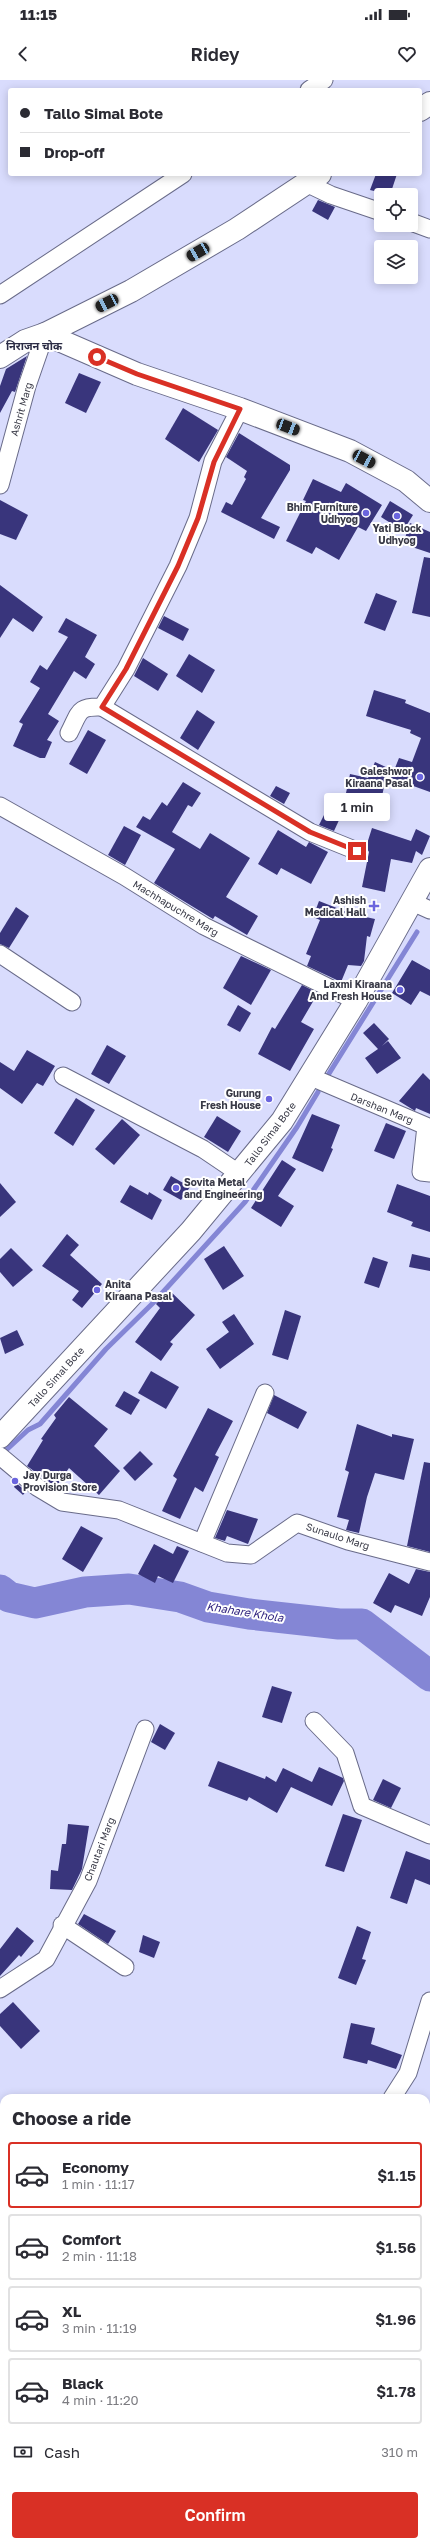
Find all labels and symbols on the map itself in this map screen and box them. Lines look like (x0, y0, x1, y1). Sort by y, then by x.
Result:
car (185, 241, 211, 263)
car (94, 292, 120, 314)
district label: निराजन चोक (6, 339, 63, 352)
route start (88, 348, 106, 366)
street label: Ashrit Marg (8, 381, 34, 437)
car (275, 417, 301, 437)
car (351, 448, 377, 470)
place label: Bhim Furniture Udhyog (287, 501, 358, 525)
marker: Bhim Furniture Udhyog (361, 508, 371, 518)
marker: Yati Block Udhyog (392, 511, 402, 521)
place label: Yati Block Udhyog (372, 522, 422, 546)
place label: Galeshwor Kiraana Pasal (345, 765, 413, 789)
marker: Galeshwor Kiraana Pasal (415, 772, 425, 782)
callout: 1 min (324, 793, 390, 821)
route end (348, 842, 366, 860)
street label: Machhapuchre Marg (131, 878, 221, 938)
place label: Ashish Medical Hall (305, 894, 367, 918)
marker: Ashish Medical Hall (369, 901, 379, 911)
place label: Laxmi Kiraana And Fresh House (309, 978, 392, 1002)
marker: Laxmi Kiraana And Fresh House (395, 985, 405, 995)
place label: Gurung Fresh House (200, 1087, 261, 1111)
street label: Darshan Marg (349, 1090, 415, 1126)
marker: Gurung Fresh House (264, 1094, 274, 1104)
street label: Tallo Simal Bote (242, 1099, 298, 1169)
place label: Sovita Metal and Engineering (184, 1176, 262, 1200)
marker: Sovita Metal and Engineering (171, 1183, 181, 1193)
place label: Anita Kiraana Pasal (105, 1278, 172, 1302)
marker: Anita Kiraana Pasal (92, 1285, 102, 1295)
street label: Tallo Simal Bote (26, 1344, 87, 1410)
place label: Jay Durga Provision Store (23, 1469, 97, 1493)
marker: Jay Durga Provision Store (10, 1476, 20, 1486)
street label: Sunaulo Marg (305, 1520, 371, 1552)
water label: Khahare Khola (206, 1599, 285, 1624)
street label: Chautari Marg (81, 1815, 117, 1883)

